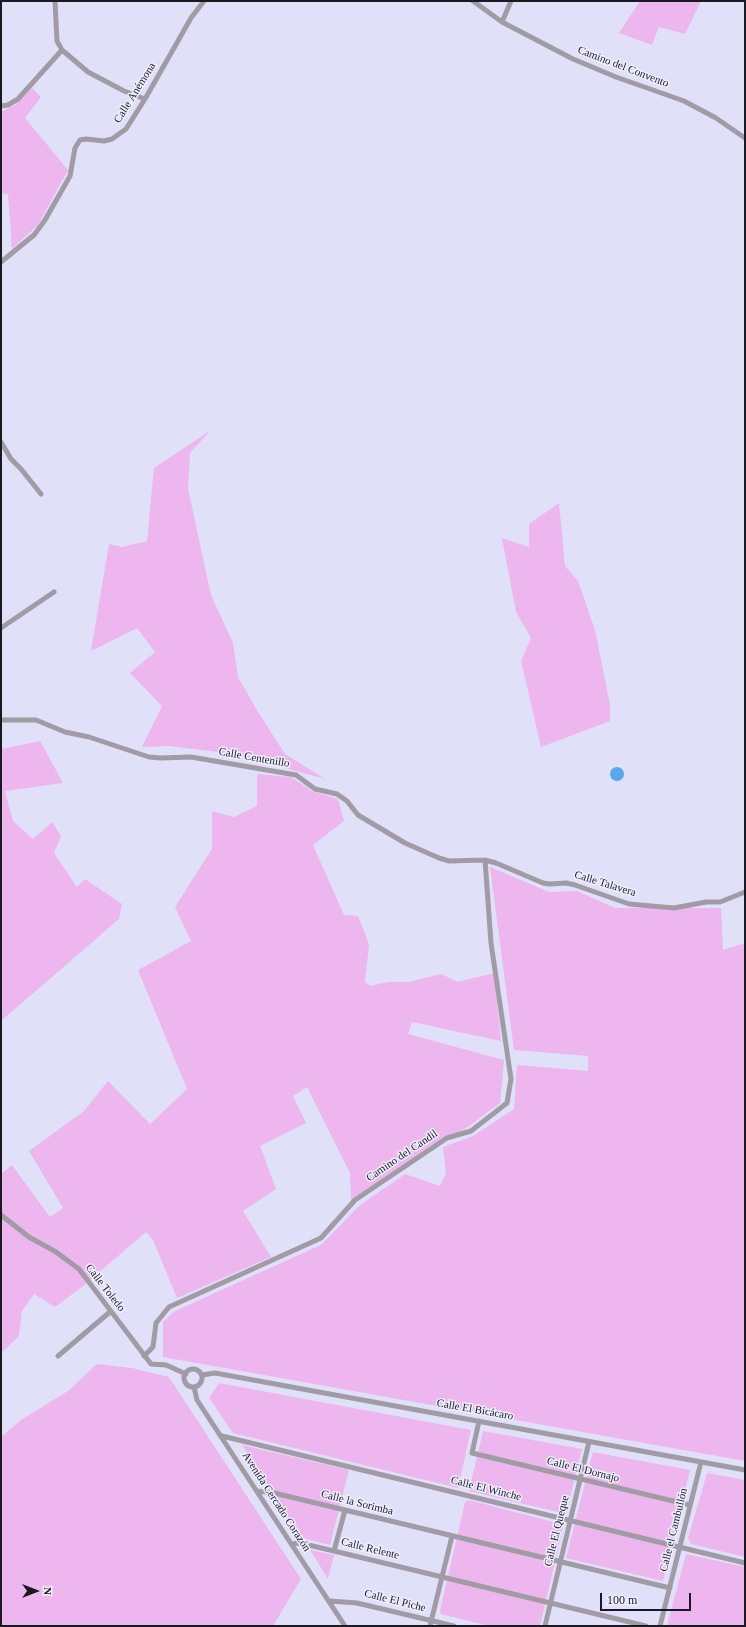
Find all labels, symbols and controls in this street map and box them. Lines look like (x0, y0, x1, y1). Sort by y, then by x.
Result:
street label: Camino del Convento (576, 44, 670, 90)
street label: Calle Anémona (111, 60, 159, 126)
street label: Calle Centenillo (218, 745, 290, 771)
street label: Calle Talavera (573, 868, 637, 900)
street label: Camino del Candil (364, 1127, 440, 1185)
street label: Calle Toledo (82, 1262, 128, 1314)
street label: Calle El Bicácaro (436, 1397, 514, 1423)
street label: Avenida Cercado Corazón (239, 1450, 313, 1554)
street label: Calle El Dornajo (545, 1455, 621, 1485)
street label: Calle El Winche (449, 1474, 523, 1504)
street label: Calle el Cambullón (657, 1487, 691, 1573)
street label: Calle la Sorimba (320, 1488, 394, 1518)
street label: Calle El Queque (542, 1494, 572, 1568)
street label: Calle Relente (340, 1535, 400, 1563)
north arrow (16, 1571, 56, 1611)
scale bar (602, 1585, 693, 1611)
text: N (42, 1587, 54, 1595)
street label: Calle El Piche (363, 1587, 427, 1615)
text: 100 m (607, 1593, 637, 1607)

